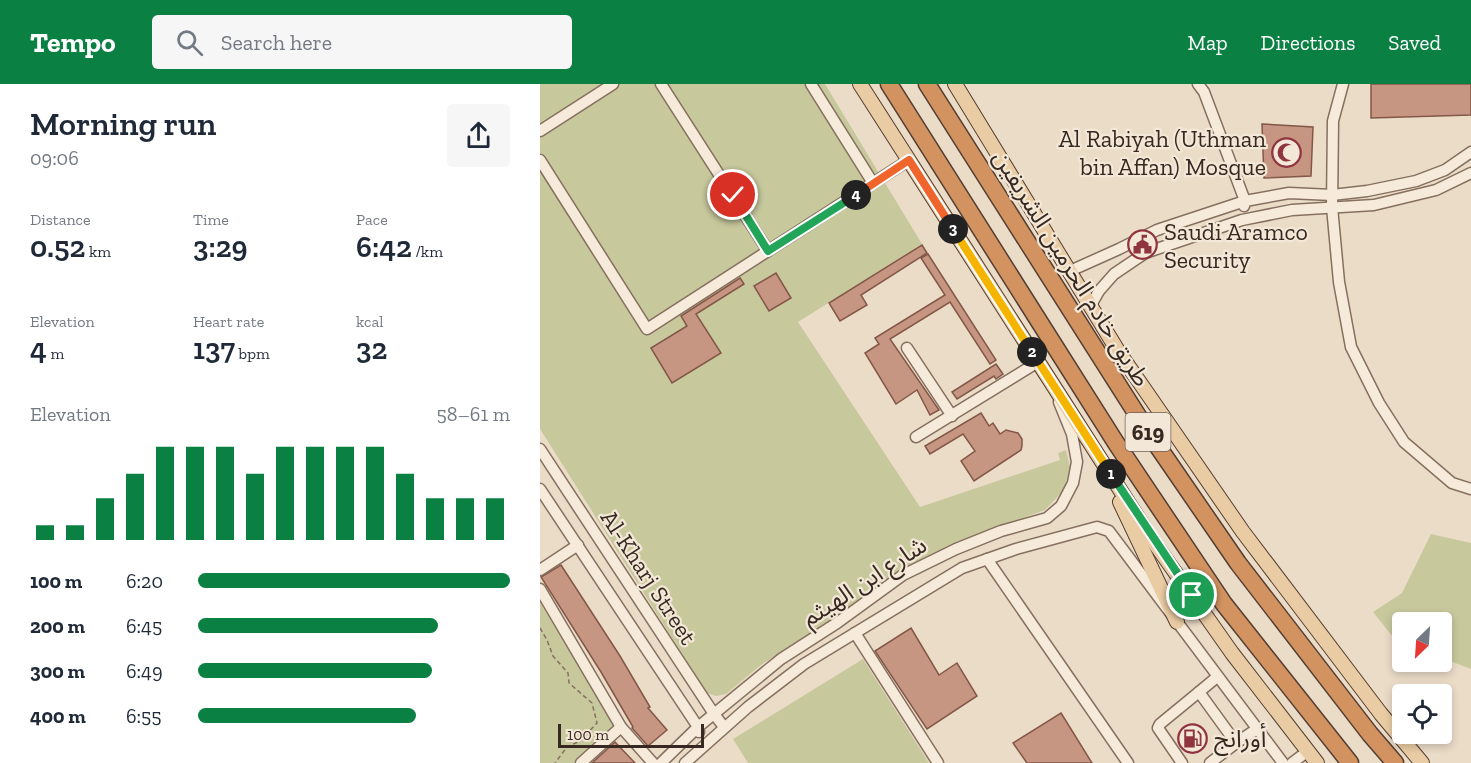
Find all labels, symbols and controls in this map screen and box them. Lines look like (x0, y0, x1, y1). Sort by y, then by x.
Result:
search box (152, 15, 572, 69)
text: Tempo (30, 26, 116, 59)
icon: search (173, 26, 206, 59)
text: Search here (221, 29, 332, 56)
text: Map (1188, 30, 1228, 55)
text: Directions (1261, 30, 1355, 55)
text: Saved (1388, 30, 1441, 55)
text: Morning run (30, 104, 216, 143)
button: share (447, 104, 510, 167)
place label: Al Rabiyah (Uthman bin Affan) Mosque (1059, 124, 1266, 181)
mosque icon: Al Rabiyah (Uthman bin Affan) Mosque (1271, 136, 1303, 168)
street label: طريق خادم الحرمين الشريفين (984, 144, 1157, 394)
text: 09:06 (30, 146, 79, 170)
pin (707, 169, 758, 220)
icon: check (716, 178, 749, 211)
pin: 4 (841, 180, 871, 210)
text: 4 (851, 185, 861, 204)
text: Distance (30, 210, 91, 229)
text: Time (193, 210, 229, 229)
text: Pace (356, 210, 388, 229)
pin: 3 (938, 214, 968, 244)
place label: Saudi Aramco Security (1164, 217, 1308, 274)
text: 3 (949, 219, 957, 238)
text: 0.52 (30, 229, 85, 265)
text: 3:29 (193, 229, 248, 265)
text: 6:42 (356, 229, 412, 265)
public building icon: Saudi Aramco Security (1127, 229, 1159, 261)
text: km (85, 242, 111, 261)
text: /km (412, 242, 443, 261)
text: Elevation (30, 312, 95, 331)
text: Heart rate (193, 312, 264, 331)
text: kcal (356, 312, 383, 331)
text: 4 (30, 331, 47, 367)
text: 137 (193, 331, 235, 367)
text: 32 (356, 331, 387, 367)
pin: 2 (1017, 337, 1047, 367)
text: 2 (1028, 342, 1036, 361)
text: m (47, 344, 64, 363)
text: bpm (235, 344, 270, 363)
text: Elevation (30, 402, 111, 426)
text: 58–61 m (436, 402, 510, 426)
road number: 619 (1126, 413, 1170, 451)
pin: 1 (1096, 459, 1126, 489)
text: 1 (1108, 464, 1114, 483)
street label: Al-Kharj Street (595, 504, 703, 650)
street label: شارع ابن الهيثم (796, 530, 933, 635)
text: 100 m (30, 569, 82, 593)
text: 6:20 (126, 569, 163, 593)
pin (1166, 569, 1217, 620)
icon: arrive (1175, 578, 1208, 611)
north arrow (1392, 612, 1452, 672)
map controls (1392, 612, 1452, 744)
text: 200 m (30, 614, 85, 638)
text: 6:45 (126, 614, 162, 638)
text: 300 m (30, 659, 85, 683)
text: 6:49 (126, 659, 163, 683)
button: locate (1392, 684, 1452, 744)
text: 400 m (30, 704, 86, 728)
text: 6:55 (126, 704, 162, 728)
scale bar (558, 721, 704, 748)
fuel station icon: أورانج (1177, 722, 1209, 754)
place label: أورانج (1214, 722, 1266, 756)
text: 100 m (567, 725, 609, 744)

